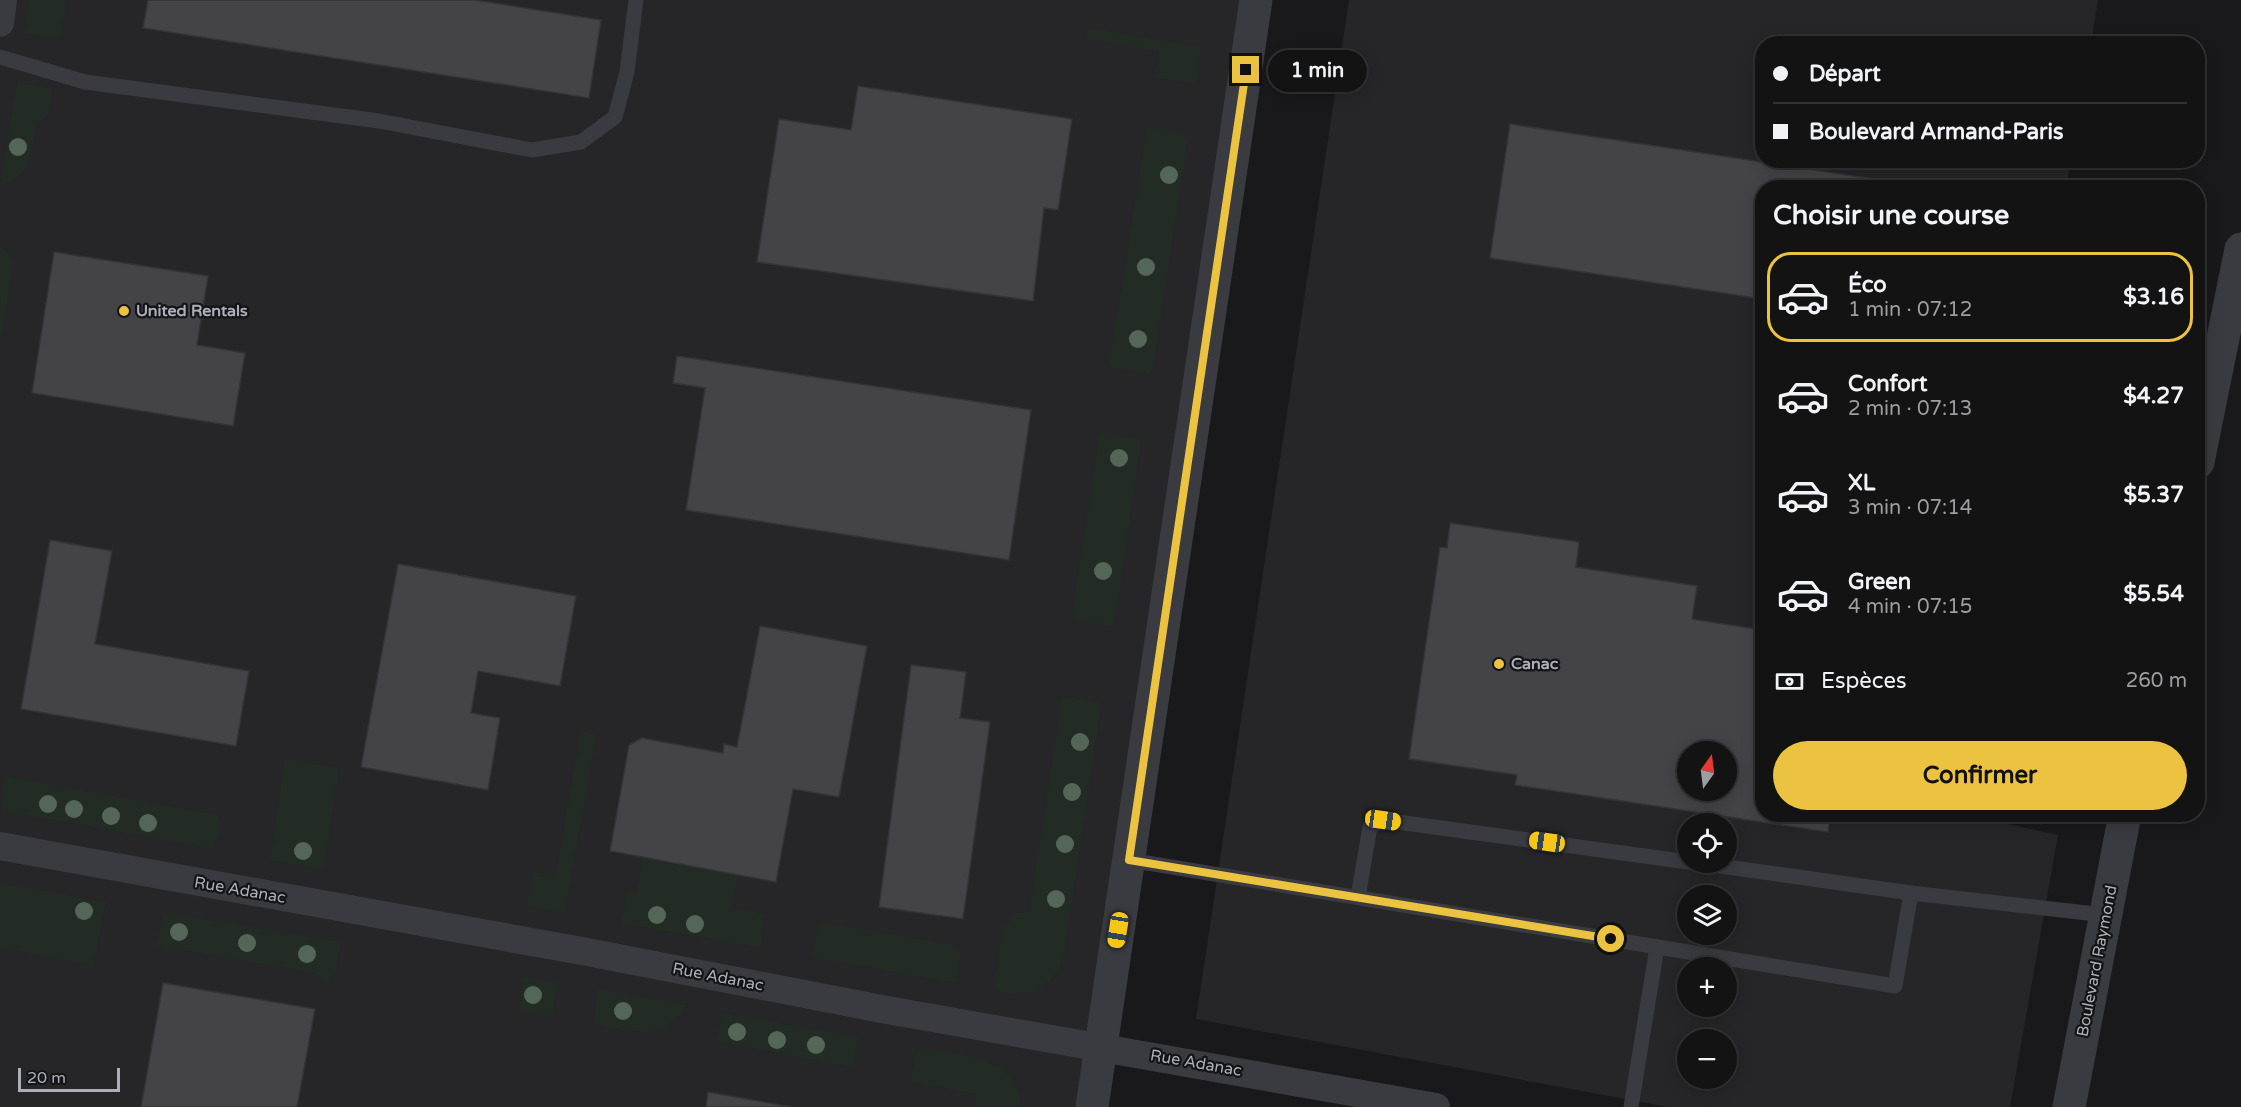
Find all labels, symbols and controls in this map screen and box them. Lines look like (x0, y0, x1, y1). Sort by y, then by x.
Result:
callout: 1 min (1267, 49, 1366, 91)
route end (1232, 56, 1259, 83)
text: 1 min (1291, 59, 1344, 83)
text: Départ (1809, 61, 1881, 87)
text: Boulevard Armand-Paris (1809, 119, 2064, 145)
text: Choisir une course (1773, 199, 2009, 232)
icon: car (1776, 270, 1830, 324)
text: Éco (1848, 272, 1887, 298)
text: $3.16 (2123, 284, 2184, 310)
text: 1 min · 07:12 (1848, 298, 1972, 322)
place label: United Rentals (136, 301, 248, 321)
marker: United Rentals (117, 304, 131, 318)
icon: car (1776, 369, 1830, 423)
text: Confort (1848, 371, 1927, 397)
text: $4.27 (2123, 383, 2184, 409)
text: 2 min · 07:13 (1848, 397, 1972, 421)
icon: car (1776, 468, 1830, 522)
text: XL (1848, 470, 1875, 496)
text: $5.37 (2123, 482, 2184, 508)
text: 3 min · 07:14 (1848, 496, 1972, 520)
icon: car (1776, 567, 1830, 621)
text: Green (1848, 569, 1911, 595)
text: $5.54 (2123, 581, 2184, 607)
text: 4 min · 07:15 (1848, 595, 1972, 619)
place label: Canac (1511, 654, 1559, 674)
marker: Canac (1492, 657, 1506, 671)
icon: cash (1773, 665, 1806, 698)
text: Espèces (1821, 668, 1906, 694)
text: 260 m (2126, 669, 2187, 693)
north arrow (1677, 741, 1737, 801)
map controls (1677, 741, 1737, 1089)
button: Confirmer (1773, 741, 2187, 810)
car (1364, 809, 1402, 831)
button: locate (1677, 813, 1737, 873)
car (1528, 831, 1566, 853)
street label: Rue Adanac (193, 872, 287, 908)
street label: Boulevard Raymond (2072, 883, 2122, 1039)
button: layers (1677, 885, 1737, 945)
car (1106, 911, 1130, 949)
route start (1597, 925, 1624, 952)
button: + (1677, 957, 1737, 1017)
street label: Rue Adanac (671, 958, 765, 996)
button: − (1677, 1029, 1737, 1089)
street label: Rue Adanac (1149, 1045, 1243, 1081)
scale bar (18, 1065, 120, 1092)
text: 20 m (27, 1068, 66, 1088)

